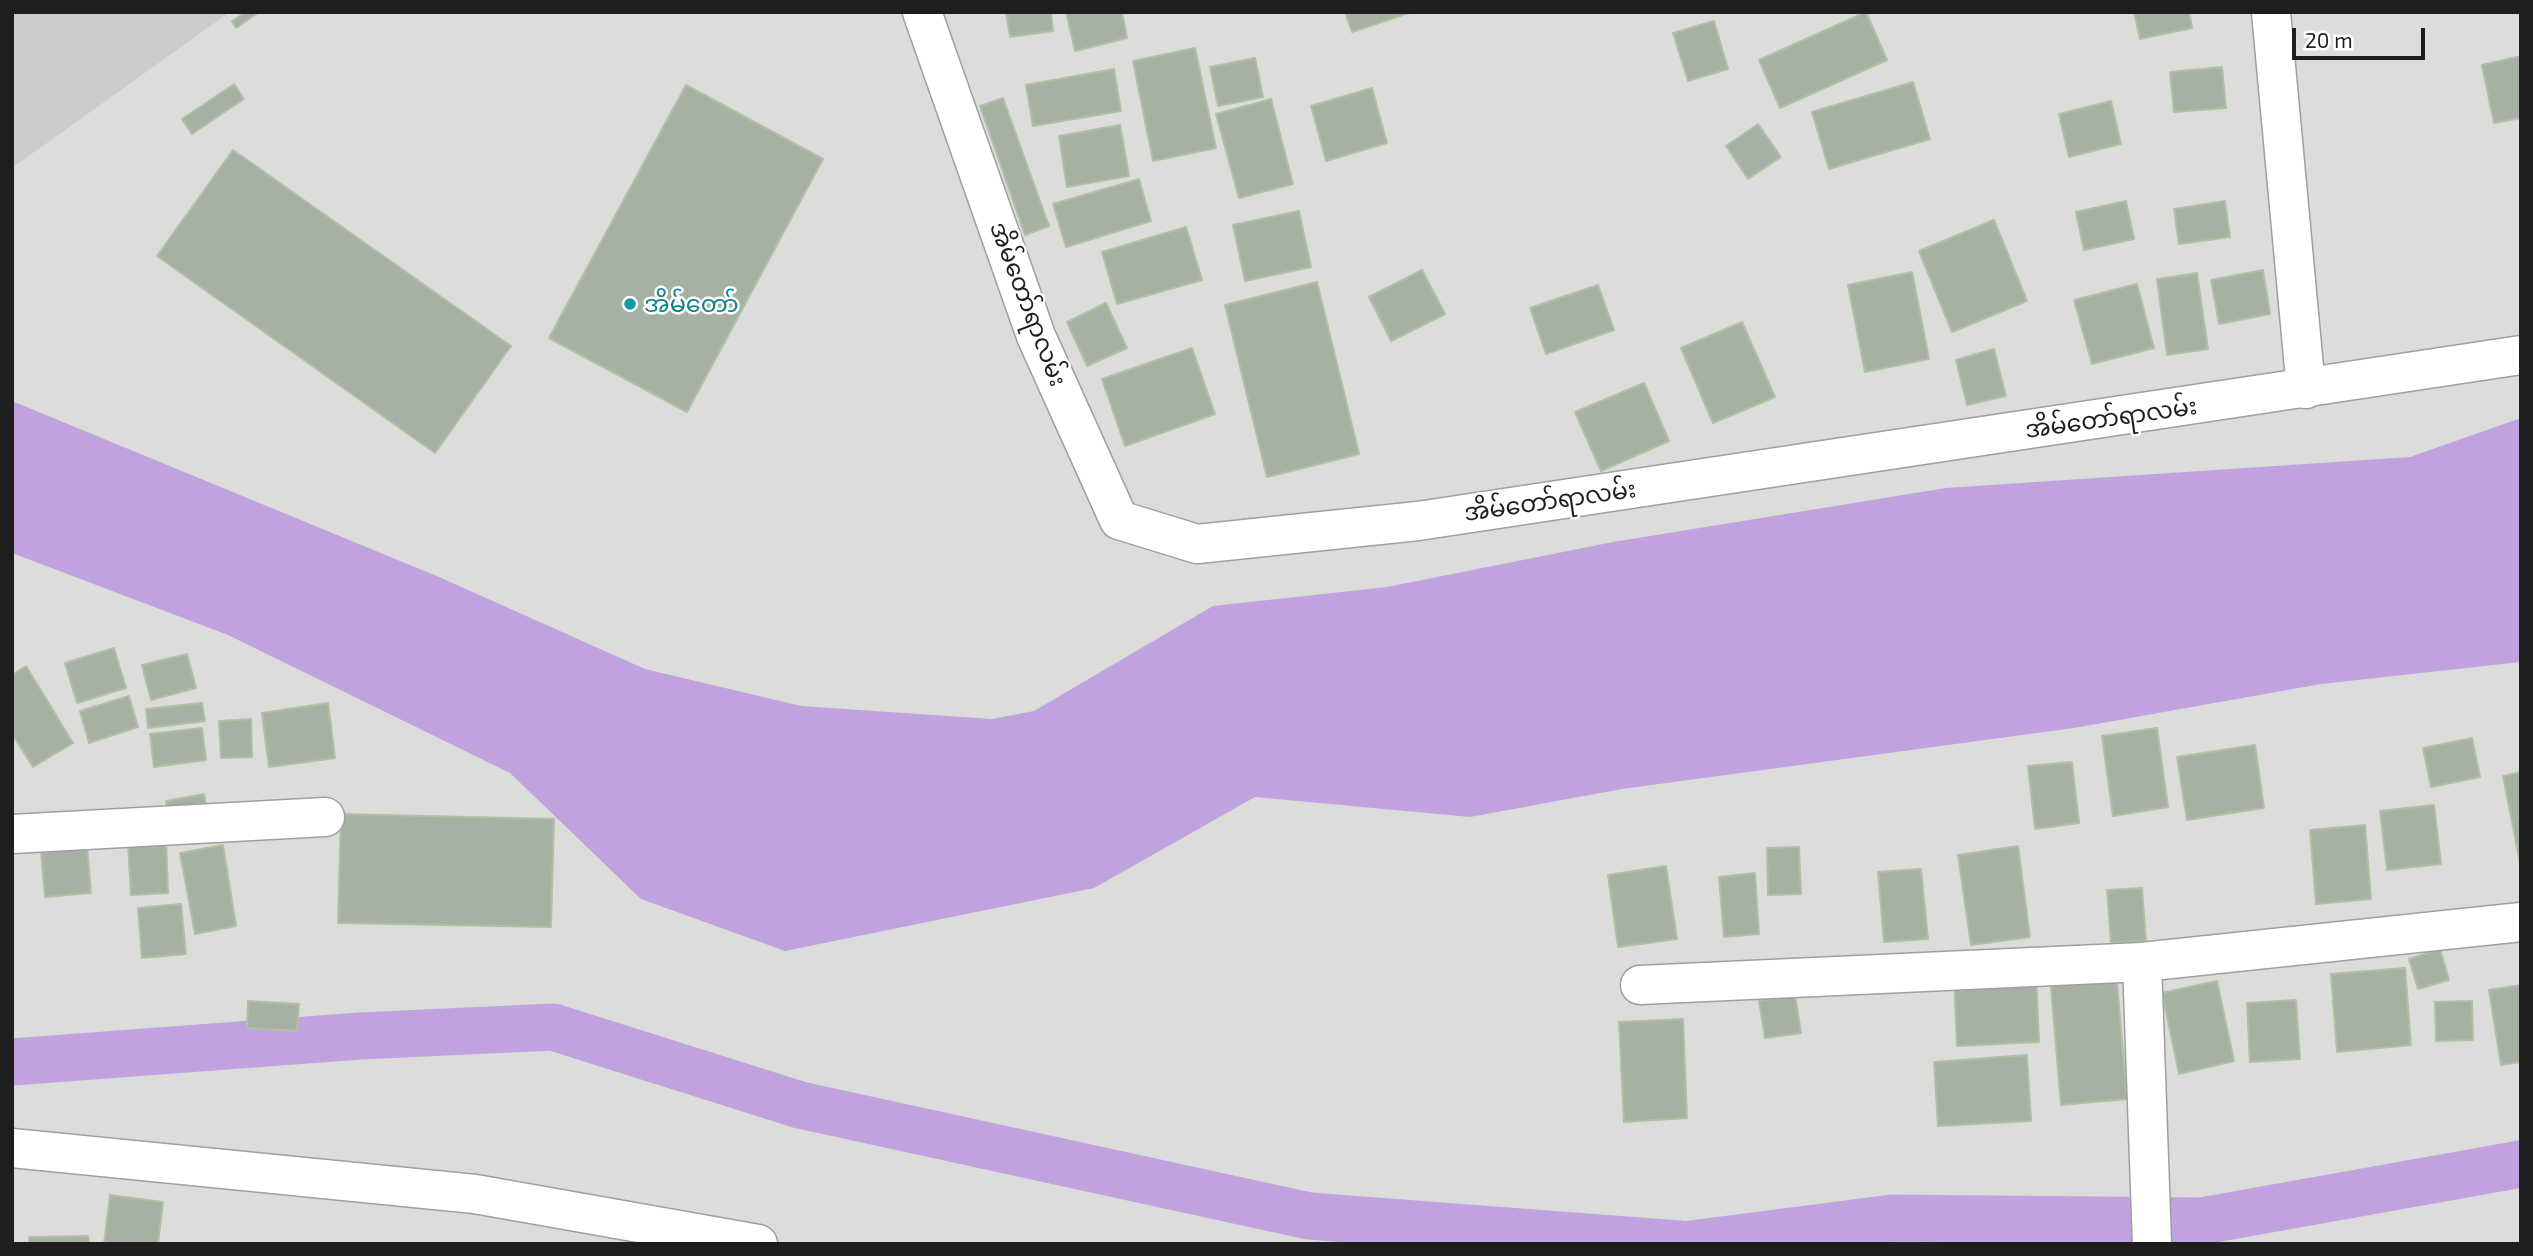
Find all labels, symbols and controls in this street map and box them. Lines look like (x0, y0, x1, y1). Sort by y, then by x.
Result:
scale bar (2295, 14, 2428, 58)
text: 20 m (2305, 27, 2353, 52)
street label: အိမ်တော်ရာလမ်း (983, 218, 1073, 390)
place label: အိမ်တော် (644, 290, 739, 318)
marker: အိမ်တော် (622, 296, 638, 312)
street label: အိမ်တော်ရာလမ်း (2023, 392, 2199, 444)
street label: အိမ်တော်ရာလမ်း (1462, 475, 1638, 527)

